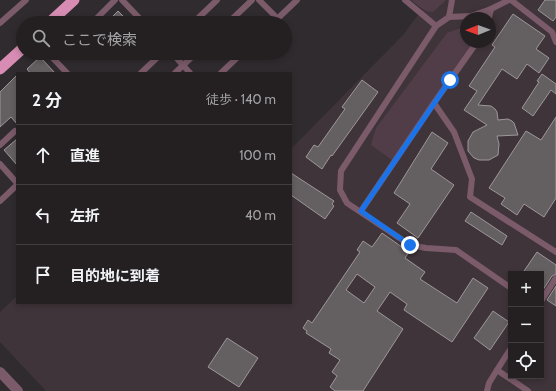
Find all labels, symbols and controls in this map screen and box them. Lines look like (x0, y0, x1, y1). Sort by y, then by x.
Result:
north arrow (460, 12, 496, 48)
search box (16, 16, 292, 60)
icon: search (30, 27, 52, 49)
text: ここで検索 (62, 31, 137, 49)
route start (441, 71, 459, 89)
text: 2 分 (32, 90, 62, 110)
text: 徒歩 · 140 m (206, 91, 276, 107)
icon: ahead (32, 144, 54, 166)
text: 直進 (70, 147, 100, 165)
text: 100 m (239, 147, 276, 163)
icon: left (32, 204, 54, 226)
text: 左折 (70, 207, 100, 225)
text: 40 m (245, 207, 276, 223)
route end (401, 236, 419, 254)
icon: arrive (32, 264, 54, 286)
text: 目的地に到着 (70, 267, 160, 285)
map controls (508, 271, 544, 379)
button: + (508, 271, 544, 307)
button: − (508, 307, 544, 343)
button: locate (508, 343, 544, 379)

